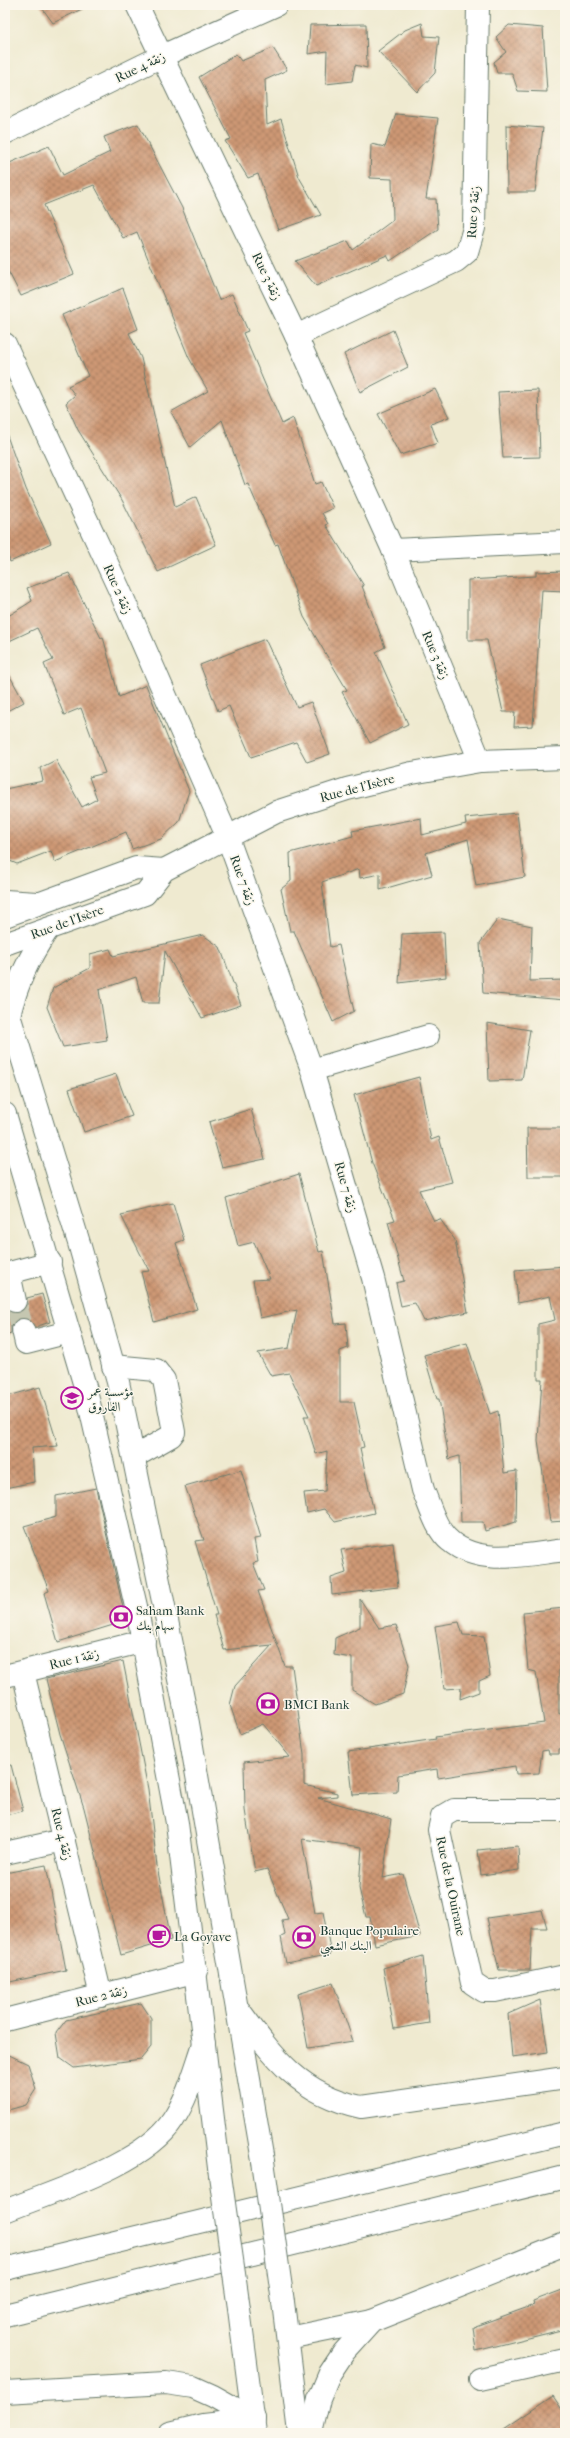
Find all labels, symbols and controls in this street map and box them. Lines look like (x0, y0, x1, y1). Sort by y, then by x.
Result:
street label: Rue 4 زنقة (113, 48, 168, 86)
street label: Rue 9 زنقة (464, 185, 483, 239)
street label: Rue 3 زنقة (248, 250, 285, 303)
street label: Rue 2 زنقة (100, 562, 136, 617)
street label: Rue 3 زنقة (418, 628, 453, 682)
street label: Rue de l'Isère (318, 771, 396, 805)
street label: Rue 7 زنقة (226, 853, 259, 907)
street label: Rue de l'Isère (28, 902, 106, 942)
street label: Rue 7 زنقة (331, 1160, 360, 1214)
place label: مؤسسة عمر الفاروق (86, 1384, 134, 1415)
school or university icon: مؤسسة عمر الفاروق (59, 1385, 85, 1411)
place label: Saham Bank سهام بنك (136, 1603, 205, 1637)
bank icon: Saham Bank سهام بنك (108, 1604, 134, 1630)
street label: Rue 1 زنقة (48, 1646, 101, 1673)
bank icon: BMCI Bank (255, 1691, 281, 1717)
place label: BMCI Bank (284, 1697, 350, 1712)
street label: Rue 4 زنقة (47, 1806, 76, 1862)
street label: Rue de la Ouirane (433, 1835, 469, 1938)
cafe icon: La Goyave (146, 1923, 172, 1949)
place label: Banque Populaire البنك الشعبي (320, 1923, 420, 1957)
bank icon: Banque Populaire البنك الشعبي (291, 1924, 317, 1950)
place label: La Goyave (174, 1929, 232, 1944)
street label: Rue 2 زنقة (74, 1982, 129, 2011)

